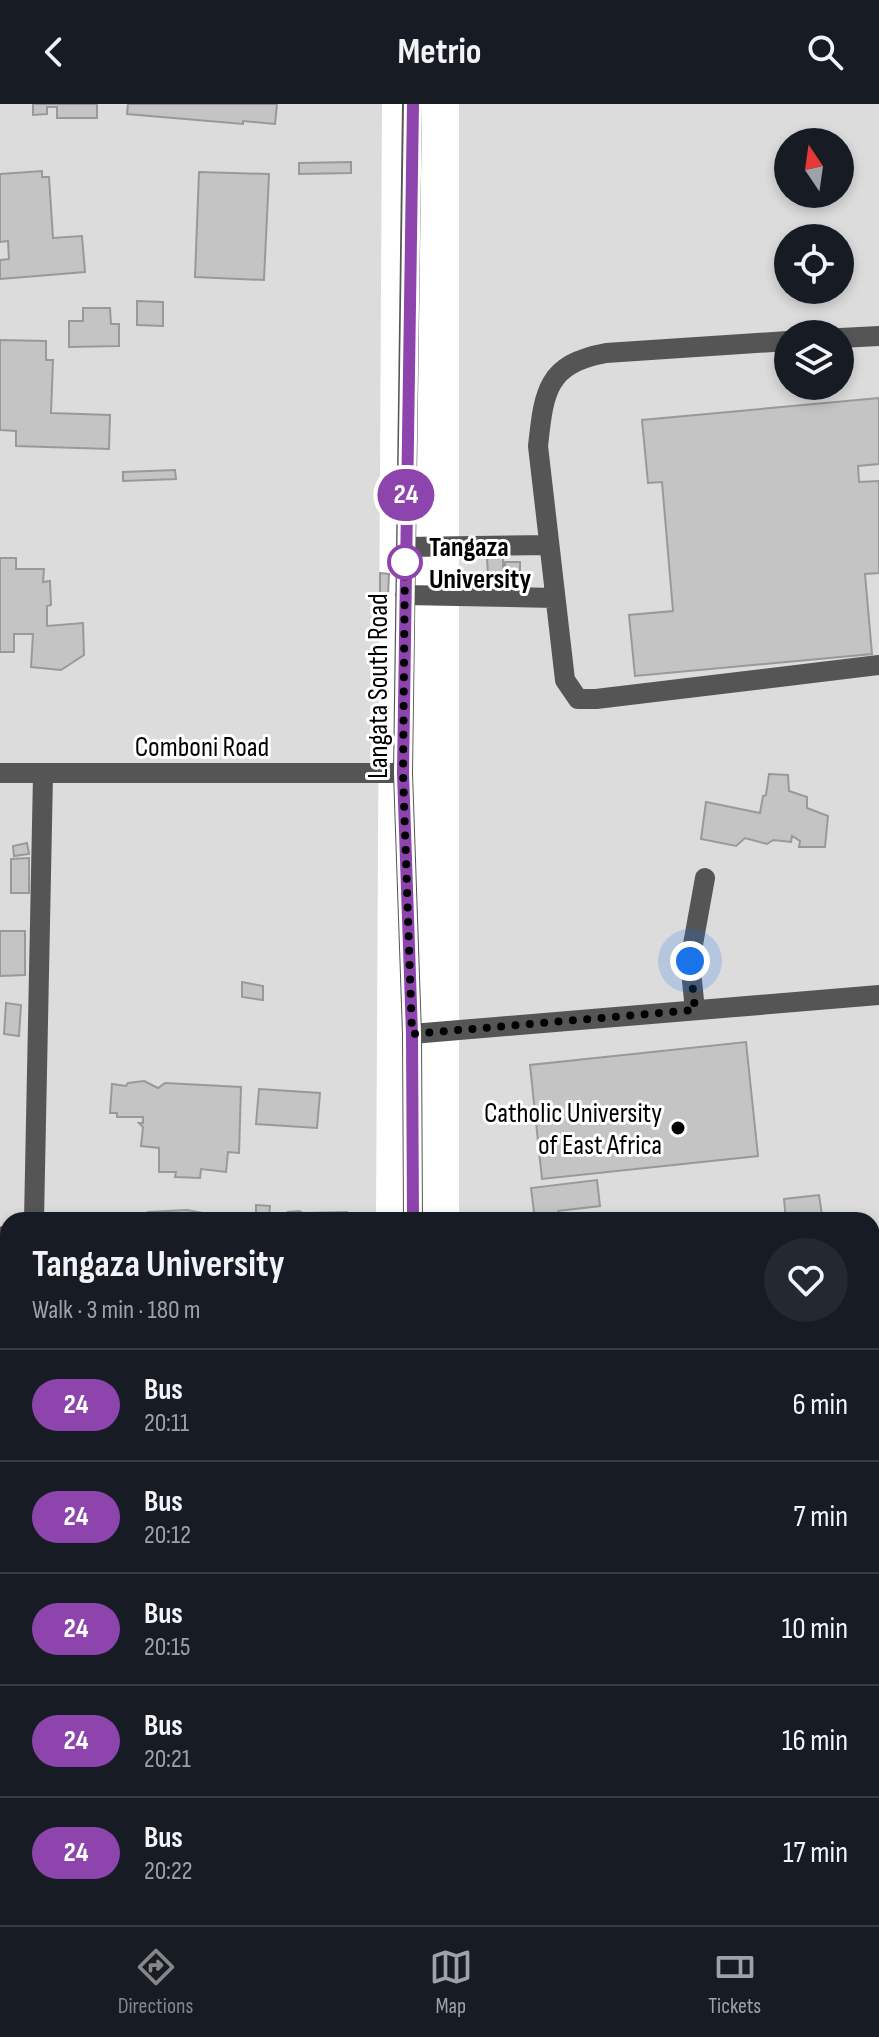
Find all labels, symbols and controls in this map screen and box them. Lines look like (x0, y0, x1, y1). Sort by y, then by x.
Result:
icon: back (32, 30, 76, 74)
icon: search (803, 30, 847, 74)
text: Metrio (397, 31, 482, 74)
north arrow (774, 128, 854, 208)
map controls (774, 128, 854, 400)
button: locate (774, 224, 854, 304)
button: layers (774, 320, 854, 400)
line badge: 24 (370, 469, 442, 521)
text: 24 (393, 478, 419, 511)
place label: Tangaza University (429, 531, 532, 596)
marker: Tangaza University (388, 545, 422, 579)
street label: Langata South Road (362, 593, 395, 779)
street label: Comboni Road (135, 731, 269, 764)
your location (670, 941, 710, 981)
place label: Catholic University of East Africa (484, 1097, 662, 1162)
marker: Catholic University of East Africa (669, 1119, 687, 1137)
button: heart (764, 1238, 848, 1322)
text: Tangaza University (32, 1242, 285, 1287)
text: Walk · 3 min · 180 m (32, 1295, 200, 1326)
text: Bus (144, 1372, 183, 1408)
text: 6 min (792, 1387, 848, 1423)
text: 24 (63, 1388, 89, 1421)
text: 20:11 (144, 1408, 189, 1439)
text: Bus (144, 1484, 183, 1520)
text: 7 min (794, 1499, 848, 1535)
text: 24 (63, 1500, 89, 1533)
text: 20:12 (144, 1520, 191, 1551)
text: Bus (144, 1596, 183, 1632)
text: 10 min (782, 1611, 848, 1647)
text: 24 (63, 1612, 89, 1645)
text: 20:15 (144, 1632, 190, 1663)
text: Bus (144, 1708, 183, 1744)
text: 16 min (782, 1723, 848, 1759)
text: 24 (63, 1724, 89, 1757)
text: 20:21 (144, 1744, 191, 1775)
text: Bus (144, 1820, 183, 1856)
text: 17 min (783, 1835, 848, 1871)
text: 24 (63, 1836, 89, 1869)
text: 20:22 (144, 1856, 192, 1887)
tab: Directions (118, 1945, 193, 2020)
tab: Map (429, 1945, 473, 2020)
tab: Tickets (708, 1945, 761, 2020)

